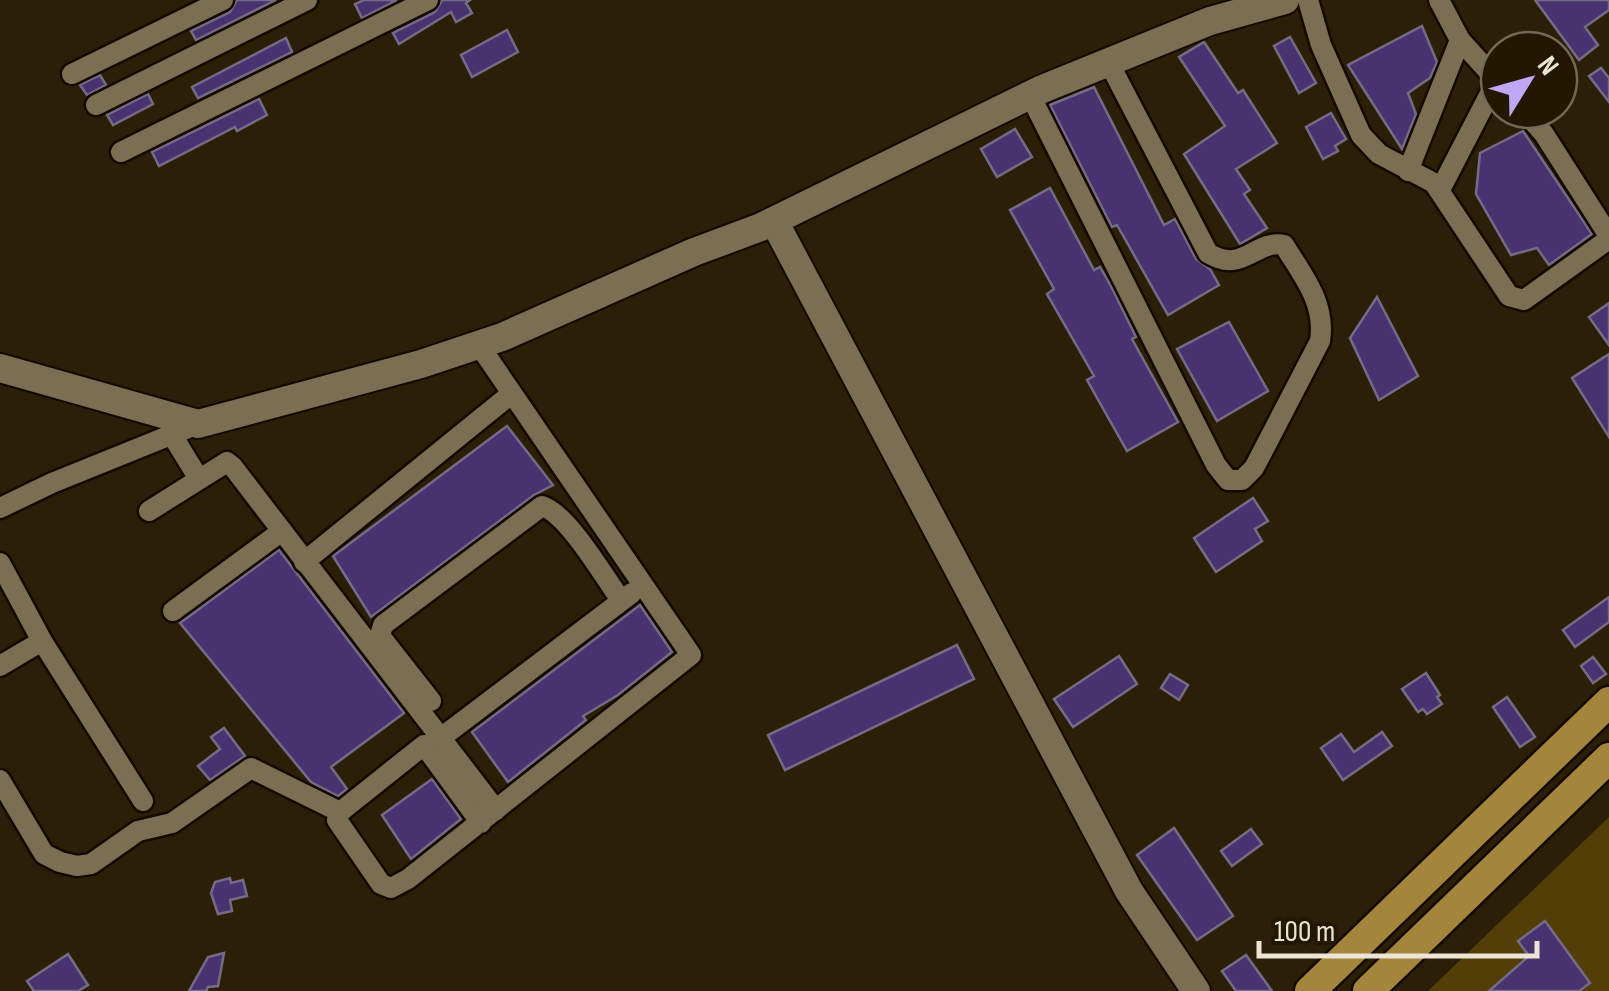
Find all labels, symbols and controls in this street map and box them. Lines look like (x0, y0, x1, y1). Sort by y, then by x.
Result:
north arrow (1479, 30, 1579, 130)
text: N (1530, 50, 1565, 82)
scale bar (1259, 896, 1536, 958)
text: 100 m (1274, 914, 1335, 950)

